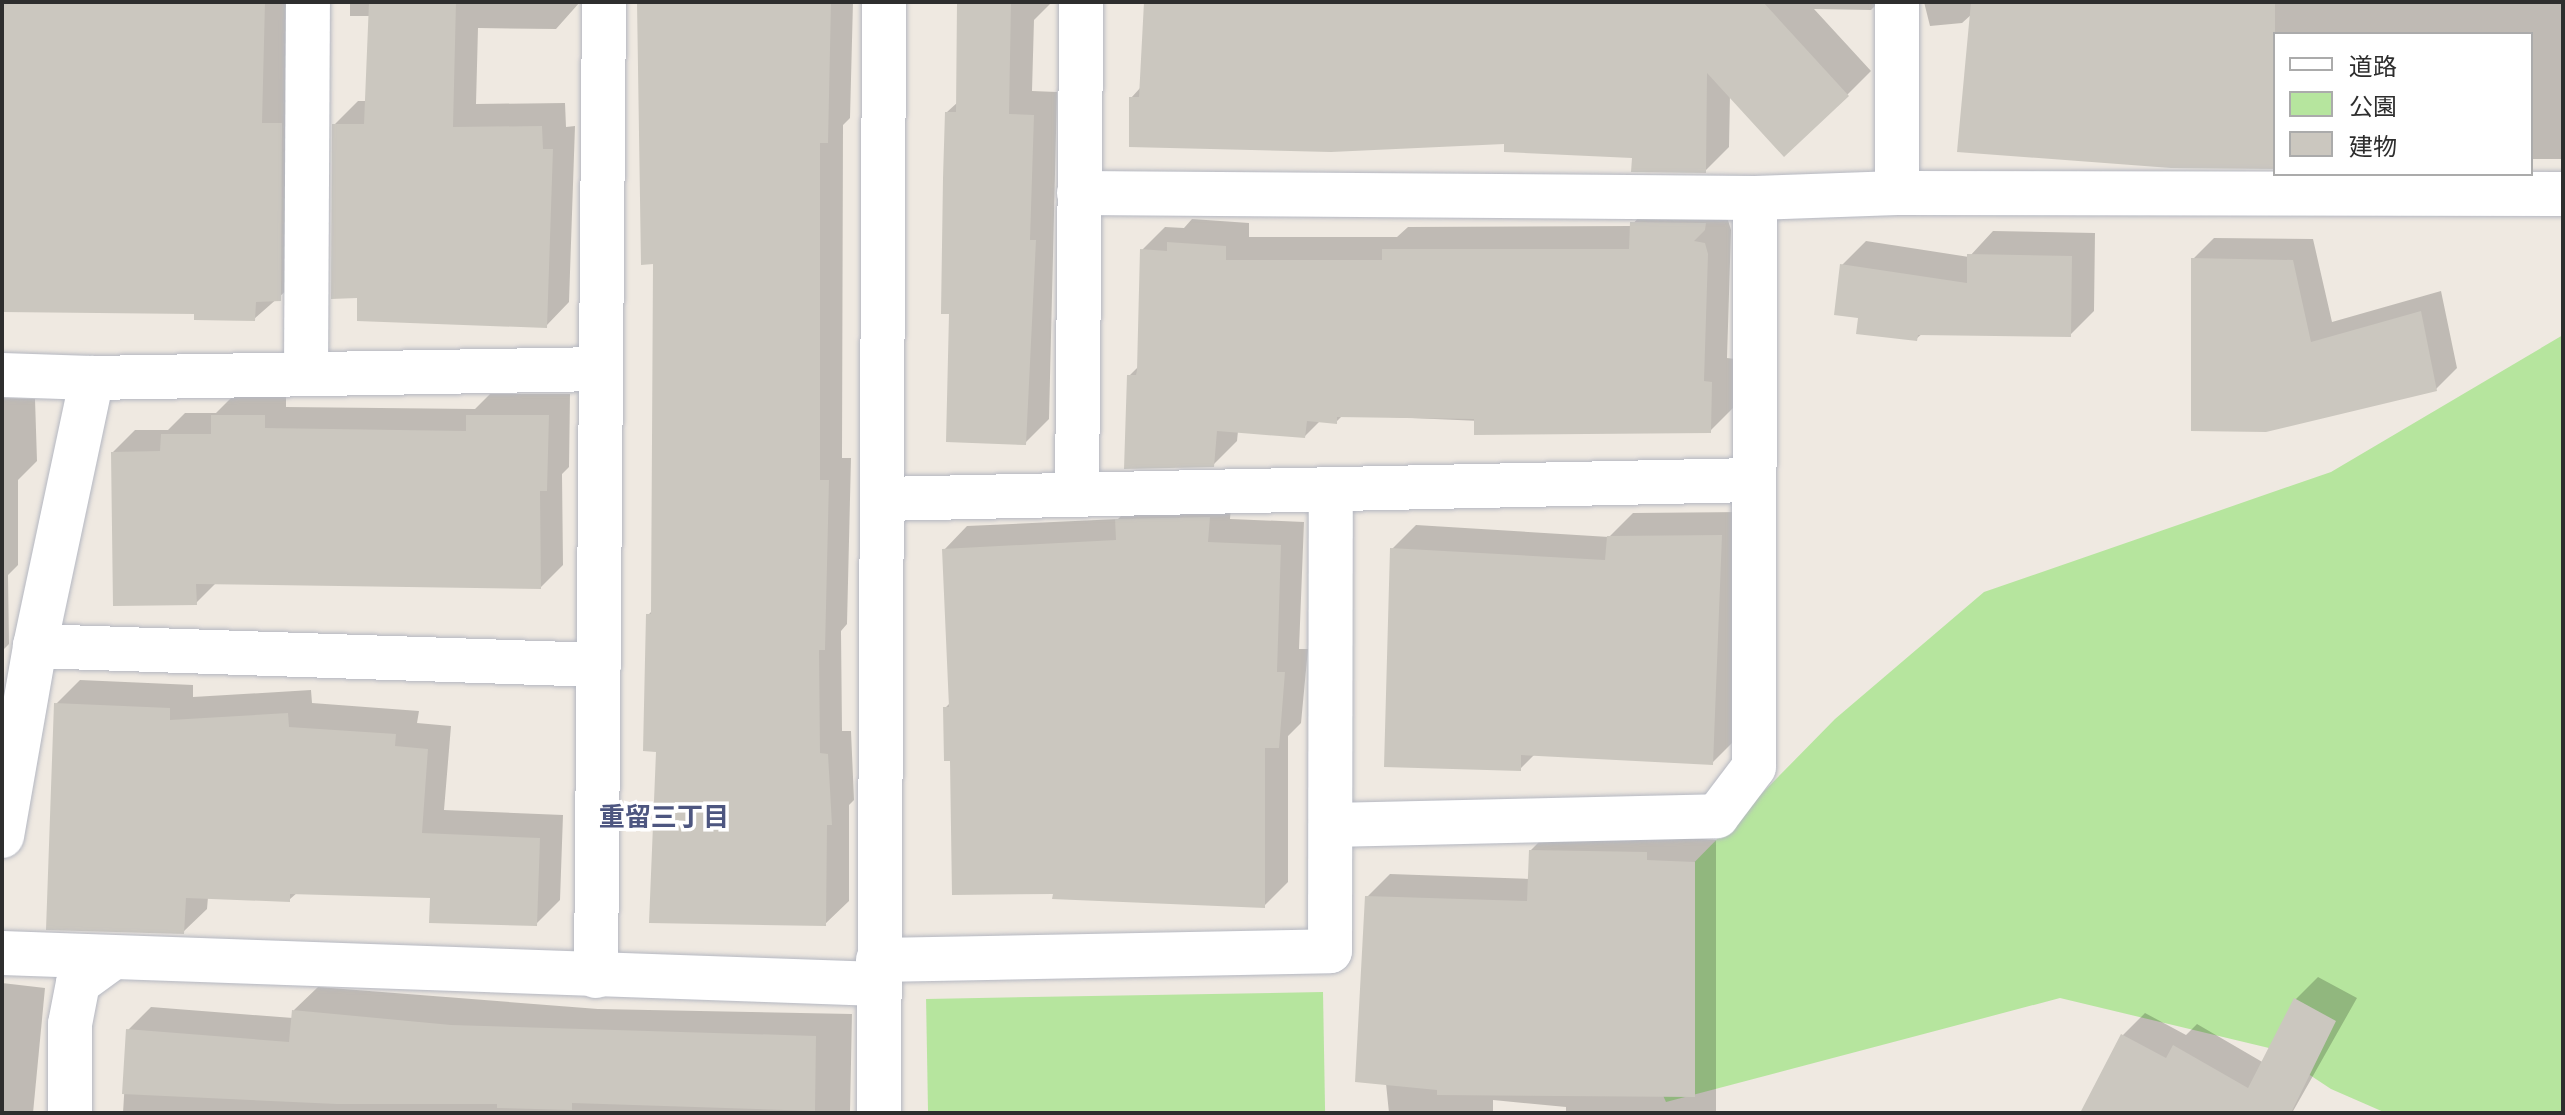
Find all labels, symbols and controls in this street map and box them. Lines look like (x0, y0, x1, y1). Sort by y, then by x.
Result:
legend (2273, 32, 2533, 176)
text: 道路 (2349, 51, 2397, 80)
text: 公園 (2349, 91, 2397, 120)
text: 建物 (2349, 131, 2397, 160)
district label: 重留三丁目 (599, 800, 729, 832)

